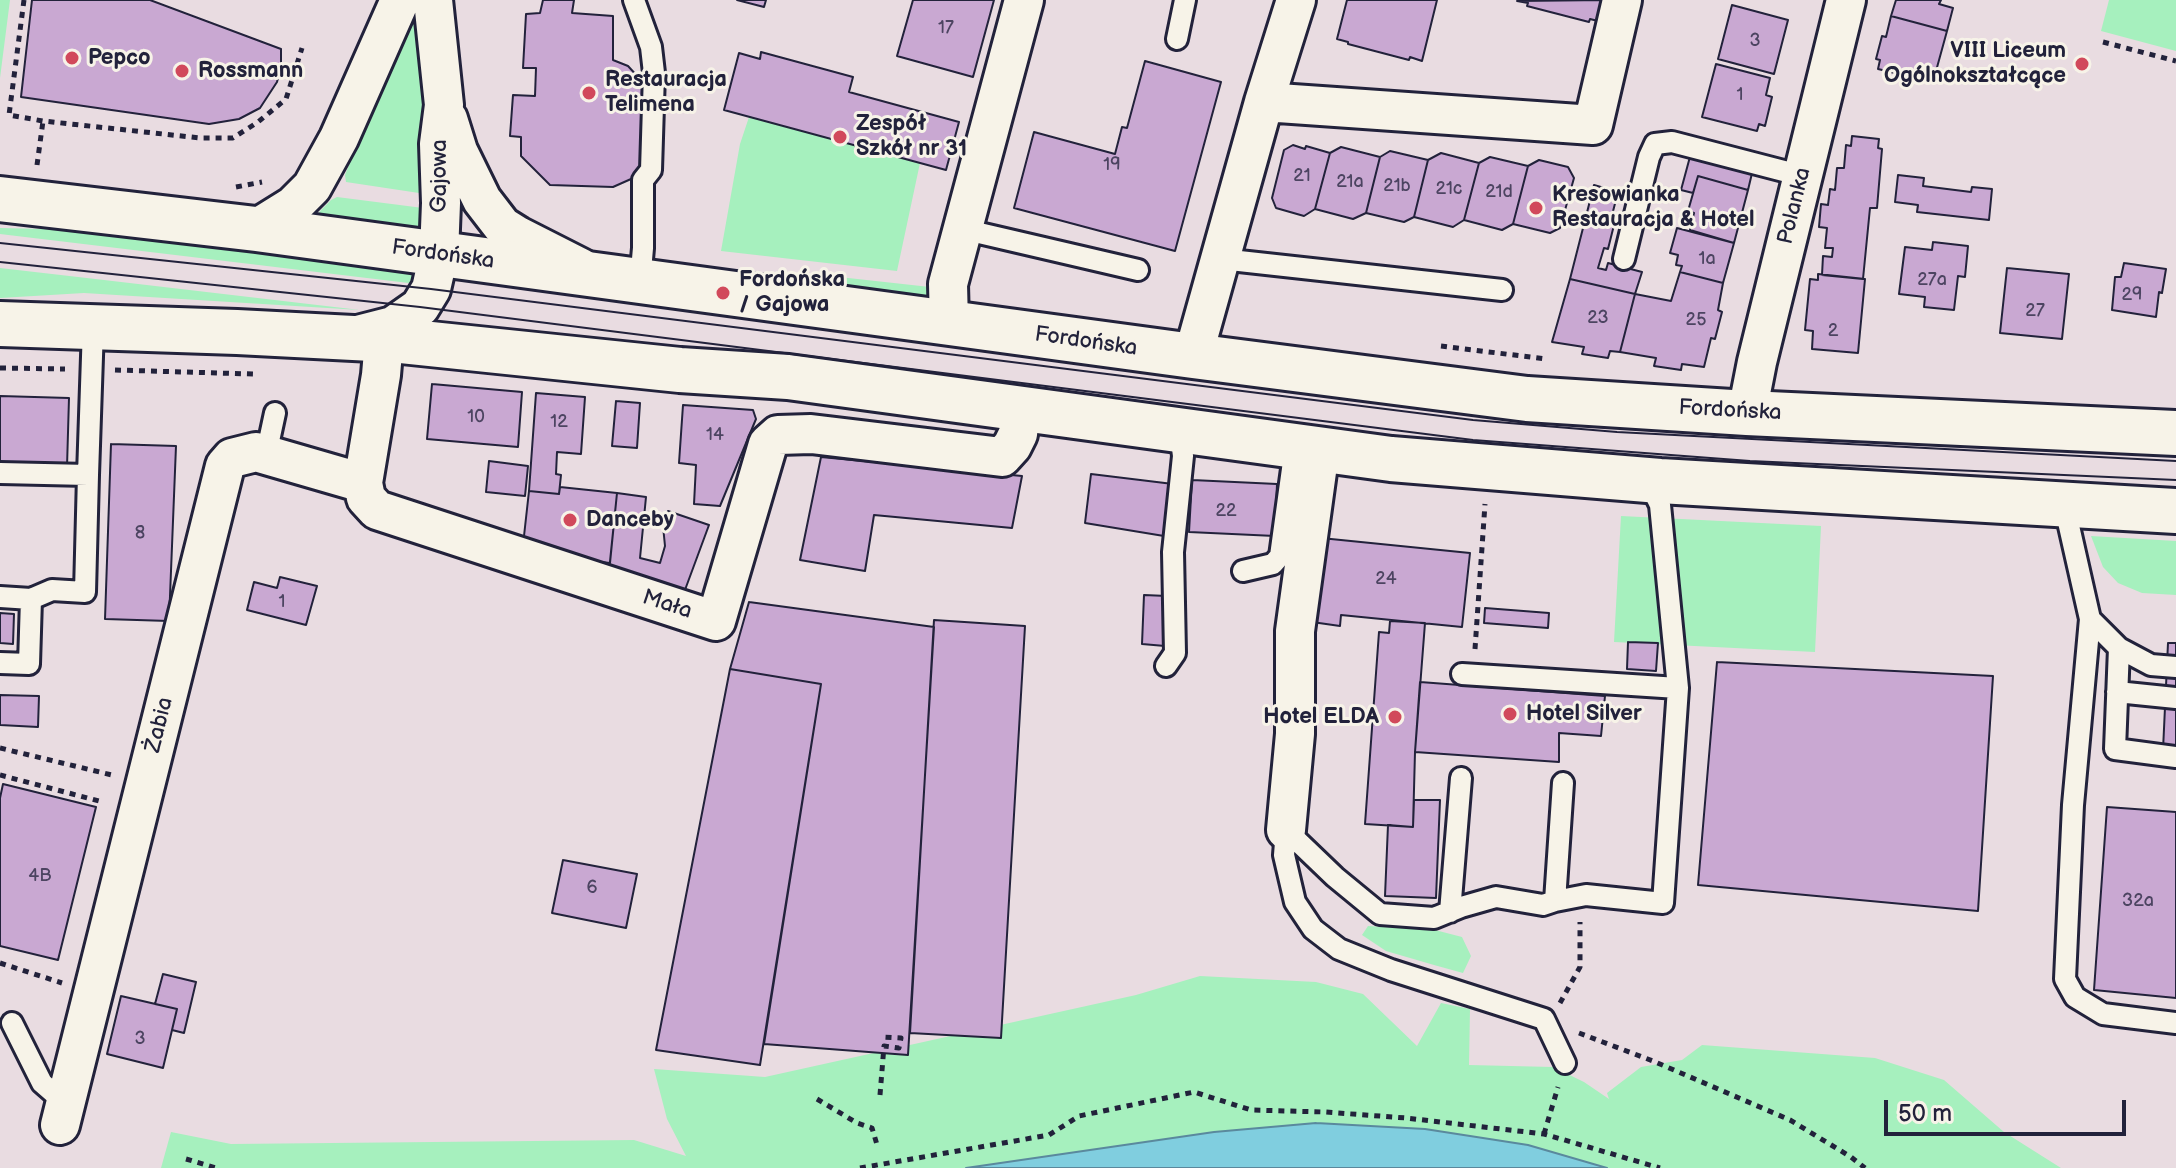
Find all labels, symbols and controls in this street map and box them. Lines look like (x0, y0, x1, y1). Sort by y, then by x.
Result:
house number: 17 (938, 17, 954, 39)
house number: 3 (1749, 30, 1761, 52)
place label: VIII Liceum Ogólnokształcące (1884, 38, 2066, 90)
place label: Pepco (88, 45, 151, 71)
marker: Pepco (63, 49, 81, 67)
marker: VIII Liceum Ogólnokształcące (2073, 55, 2091, 73)
place label: Rossmann (198, 58, 303, 84)
marker: Rossmann (173, 62, 191, 80)
place label: Restauracja Telimena (605, 67, 727, 118)
marker: Restauracja Telimena (580, 84, 598, 102)
house number: 1 (1737, 84, 1743, 106)
place label: Zespół Szkół nr 31 (856, 111, 967, 162)
marker: Zespół Szkół nr 31 (831, 128, 849, 146)
street label: Gajowa (427, 139, 453, 213)
house number: 19 (1103, 154, 1121, 176)
house number: 21 (1293, 165, 1311, 187)
street label: Polanka (1773, 165, 1817, 247)
house number: 21a (1336, 171, 1364, 193)
house number: 21b (1383, 175, 1411, 197)
house number: 21c (1436, 178, 1462, 200)
house number: 21d (1485, 181, 1513, 203)
place label: Kresowianka Restauracja & Hotel (1552, 182, 1754, 234)
marker: Kresowianka Restauracja & Hotel (1527, 199, 1545, 217)
street label: Fordońska (390, 235, 496, 275)
house number: 1a (1698, 248, 1716, 270)
place label: Fordońska / Gajowa (739, 267, 845, 318)
house number: 27a (1917, 269, 1947, 291)
marker: Fordońska / Gajowa (714, 284, 732, 302)
house number: 29 (2121, 284, 2143, 306)
house number: 27 (2025, 300, 2045, 322)
house number: 23 (1587, 307, 1609, 329)
house number: 25 (1686, 309, 1706, 331)
house number: 2 (1828, 320, 1838, 342)
street label: Fordońska (1033, 322, 1139, 362)
street label: Fordońska (1678, 395, 1782, 427)
house number: 10 (467, 406, 485, 428)
house number: 12 (550, 411, 568, 433)
house number: 14 (706, 424, 724, 446)
house number: 22 (1215, 500, 1237, 522)
place label: Danceby (586, 507, 674, 533)
marker: Danceby (561, 511, 579, 529)
house number: 8 (135, 522, 145, 544)
house number: 24 (1375, 568, 1397, 590)
street label: Mała (639, 585, 695, 625)
house number: 1 (279, 591, 285, 613)
street label: Żabia (140, 695, 180, 755)
place label: Hotel Silver (1526, 701, 1642, 727)
place label: Hotel ELDA (1263, 704, 1379, 730)
marker: Hotel Silver (1501, 705, 1519, 723)
marker: Hotel ELDA (1386, 708, 1404, 726)
house number: 4B (28, 865, 52, 887)
house number: 6 (587, 877, 597, 899)
house number: 32a (2122, 890, 2154, 912)
house number: 3 (134, 1028, 146, 1050)
scale bar (1888, 1084, 2130, 1134)
text: 50 m (1898, 1099, 1952, 1128)

